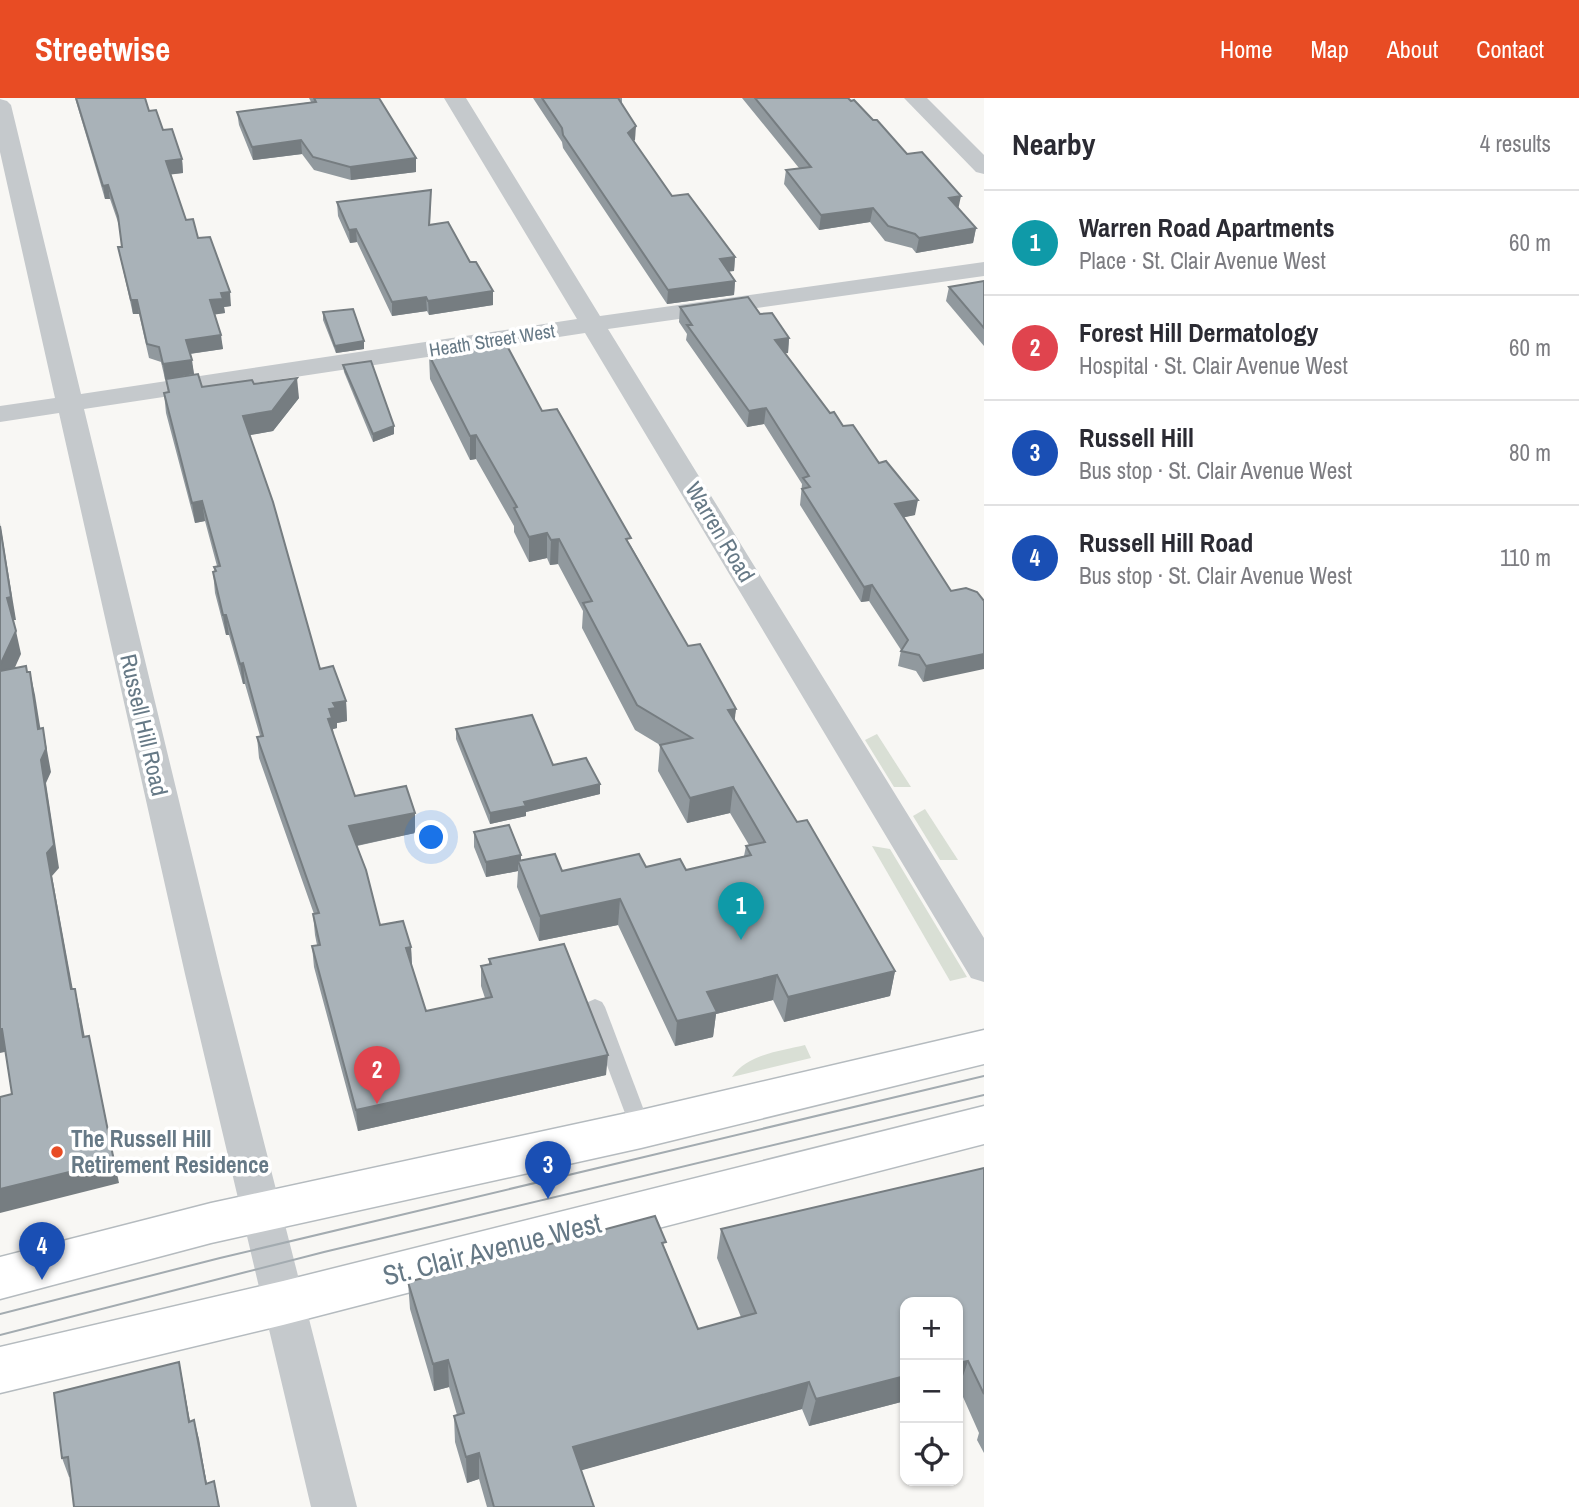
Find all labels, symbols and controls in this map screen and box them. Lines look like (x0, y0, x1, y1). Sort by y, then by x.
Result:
text: Streetwise (35, 27, 170, 71)
text: Home (1220, 33, 1272, 65)
text: Map (1310, 33, 1349, 65)
text: About (1387, 33, 1438, 65)
text: Contact (1476, 33, 1544, 65)
text: Nearby (1012, 124, 1095, 164)
text: 4 results (1480, 128, 1551, 159)
text: Warren Road Apartments (1079, 210, 1335, 245)
text: 1 (1030, 227, 1040, 258)
text: 60 m (1509, 227, 1551, 258)
text: Place · St. Clair Avenue West (1079, 245, 1326, 276)
text: Forest Hill Dermatology (1079, 315, 1318, 350)
street label: Heath Street West (427, 317, 557, 363)
text: 2 (1030, 332, 1040, 363)
text: 60 m (1509, 332, 1551, 363)
text: Hospital · St. Clair Avenue West (1079, 350, 1348, 381)
text: Russell Hill (1079, 420, 1194, 455)
text: 3 (1030, 437, 1040, 468)
text: 80 m (1509, 437, 1551, 468)
text: Bus stop · St. Clair Avenue West (1079, 455, 1352, 486)
street label: Warren Road (678, 476, 762, 587)
text: Russell Hill Road (1079, 525, 1253, 560)
text: 4 (1030, 542, 1040, 573)
text: 110 m (1500, 542, 1551, 573)
text: Bus stop · St. Clair Avenue West (1079, 560, 1352, 591)
street label: Russell Hill Road (113, 651, 176, 799)
your location (414, 820, 448, 854)
pin: 1 (718, 882, 764, 940)
pin: 2 (354, 1046, 400, 1104)
place label: The Russell Hill Retirement Residence (71, 1123, 269, 1180)
pin: 3 (525, 1141, 571, 1199)
marker: The Russell Hill Retirement Residence (49, 1144, 65, 1160)
street label: St. Clair Avenue West (379, 1203, 605, 1295)
pin: 4 (19, 1222, 65, 1280)
map controls (900, 1297, 963, 1486)
button: + (900, 1297, 963, 1360)
button: − (900, 1360, 963, 1423)
button: locate (900, 1423, 963, 1486)

